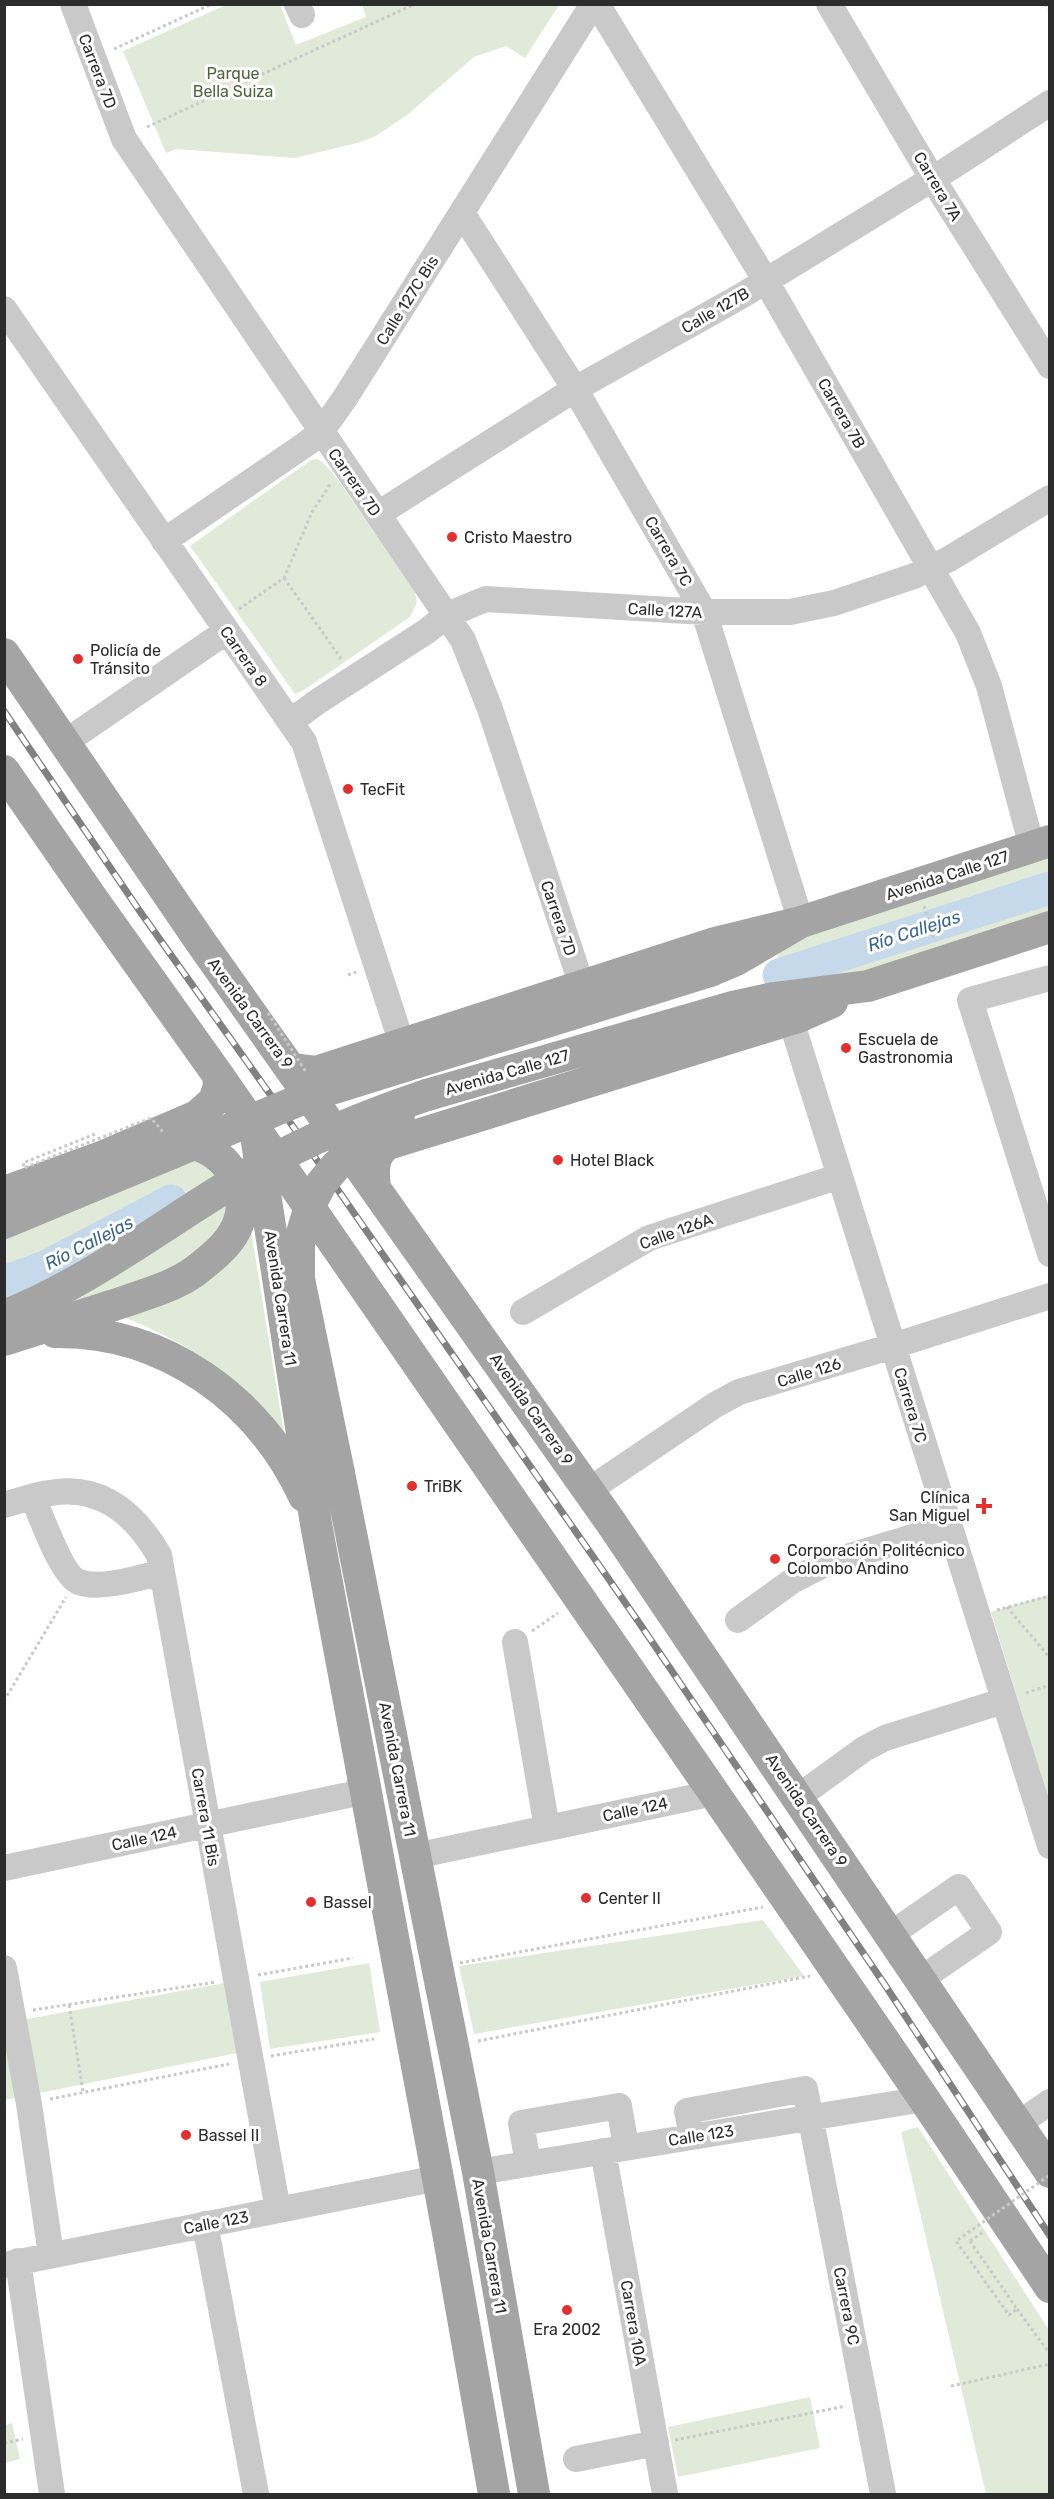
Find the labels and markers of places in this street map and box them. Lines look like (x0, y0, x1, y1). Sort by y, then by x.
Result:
place label: Cristo Maestro (464, 528, 572, 547)
marker: Cristo Maestro (445, 530, 459, 544)
place label: Policía de Tránsito (90, 641, 161, 678)
marker: Policía de Tránsito (71, 652, 85, 666)
place label: TecFit (360, 780, 405, 799)
marker: TecFit (341, 782, 355, 796)
place label: Escuela de Gastronomia (858, 1030, 953, 1067)
marker: Escuela de Gastronomia (839, 1041, 853, 1055)
place label: Hotel Black (570, 1151, 655, 1170)
marker: Hotel Black (551, 1153, 565, 1167)
place label: TriBK (424, 1477, 463, 1496)
marker: TriBK (405, 1479, 419, 1493)
place label: Clínica San Miguel (889, 1488, 970, 1525)
marker: Clínica San Miguel (975, 1497, 993, 1515)
place label: Corporación Politécnico Colombo Andino (787, 1541, 965, 1578)
marker: Corporación Politécnico Colombo Andino (768, 1552, 782, 1566)
place label: Center II (598, 1889, 661, 1908)
marker: Center II (579, 1891, 593, 1905)
place label: Bassel (323, 1893, 372, 1912)
marker: Bassel (304, 1895, 318, 1909)
place label: Bassel II (198, 2126, 259, 2145)
marker: Bassel II (179, 2128, 193, 2142)
marker: Era 2002 (560, 2303, 574, 2317)
place label: Era 2002 (533, 2320, 601, 2339)

